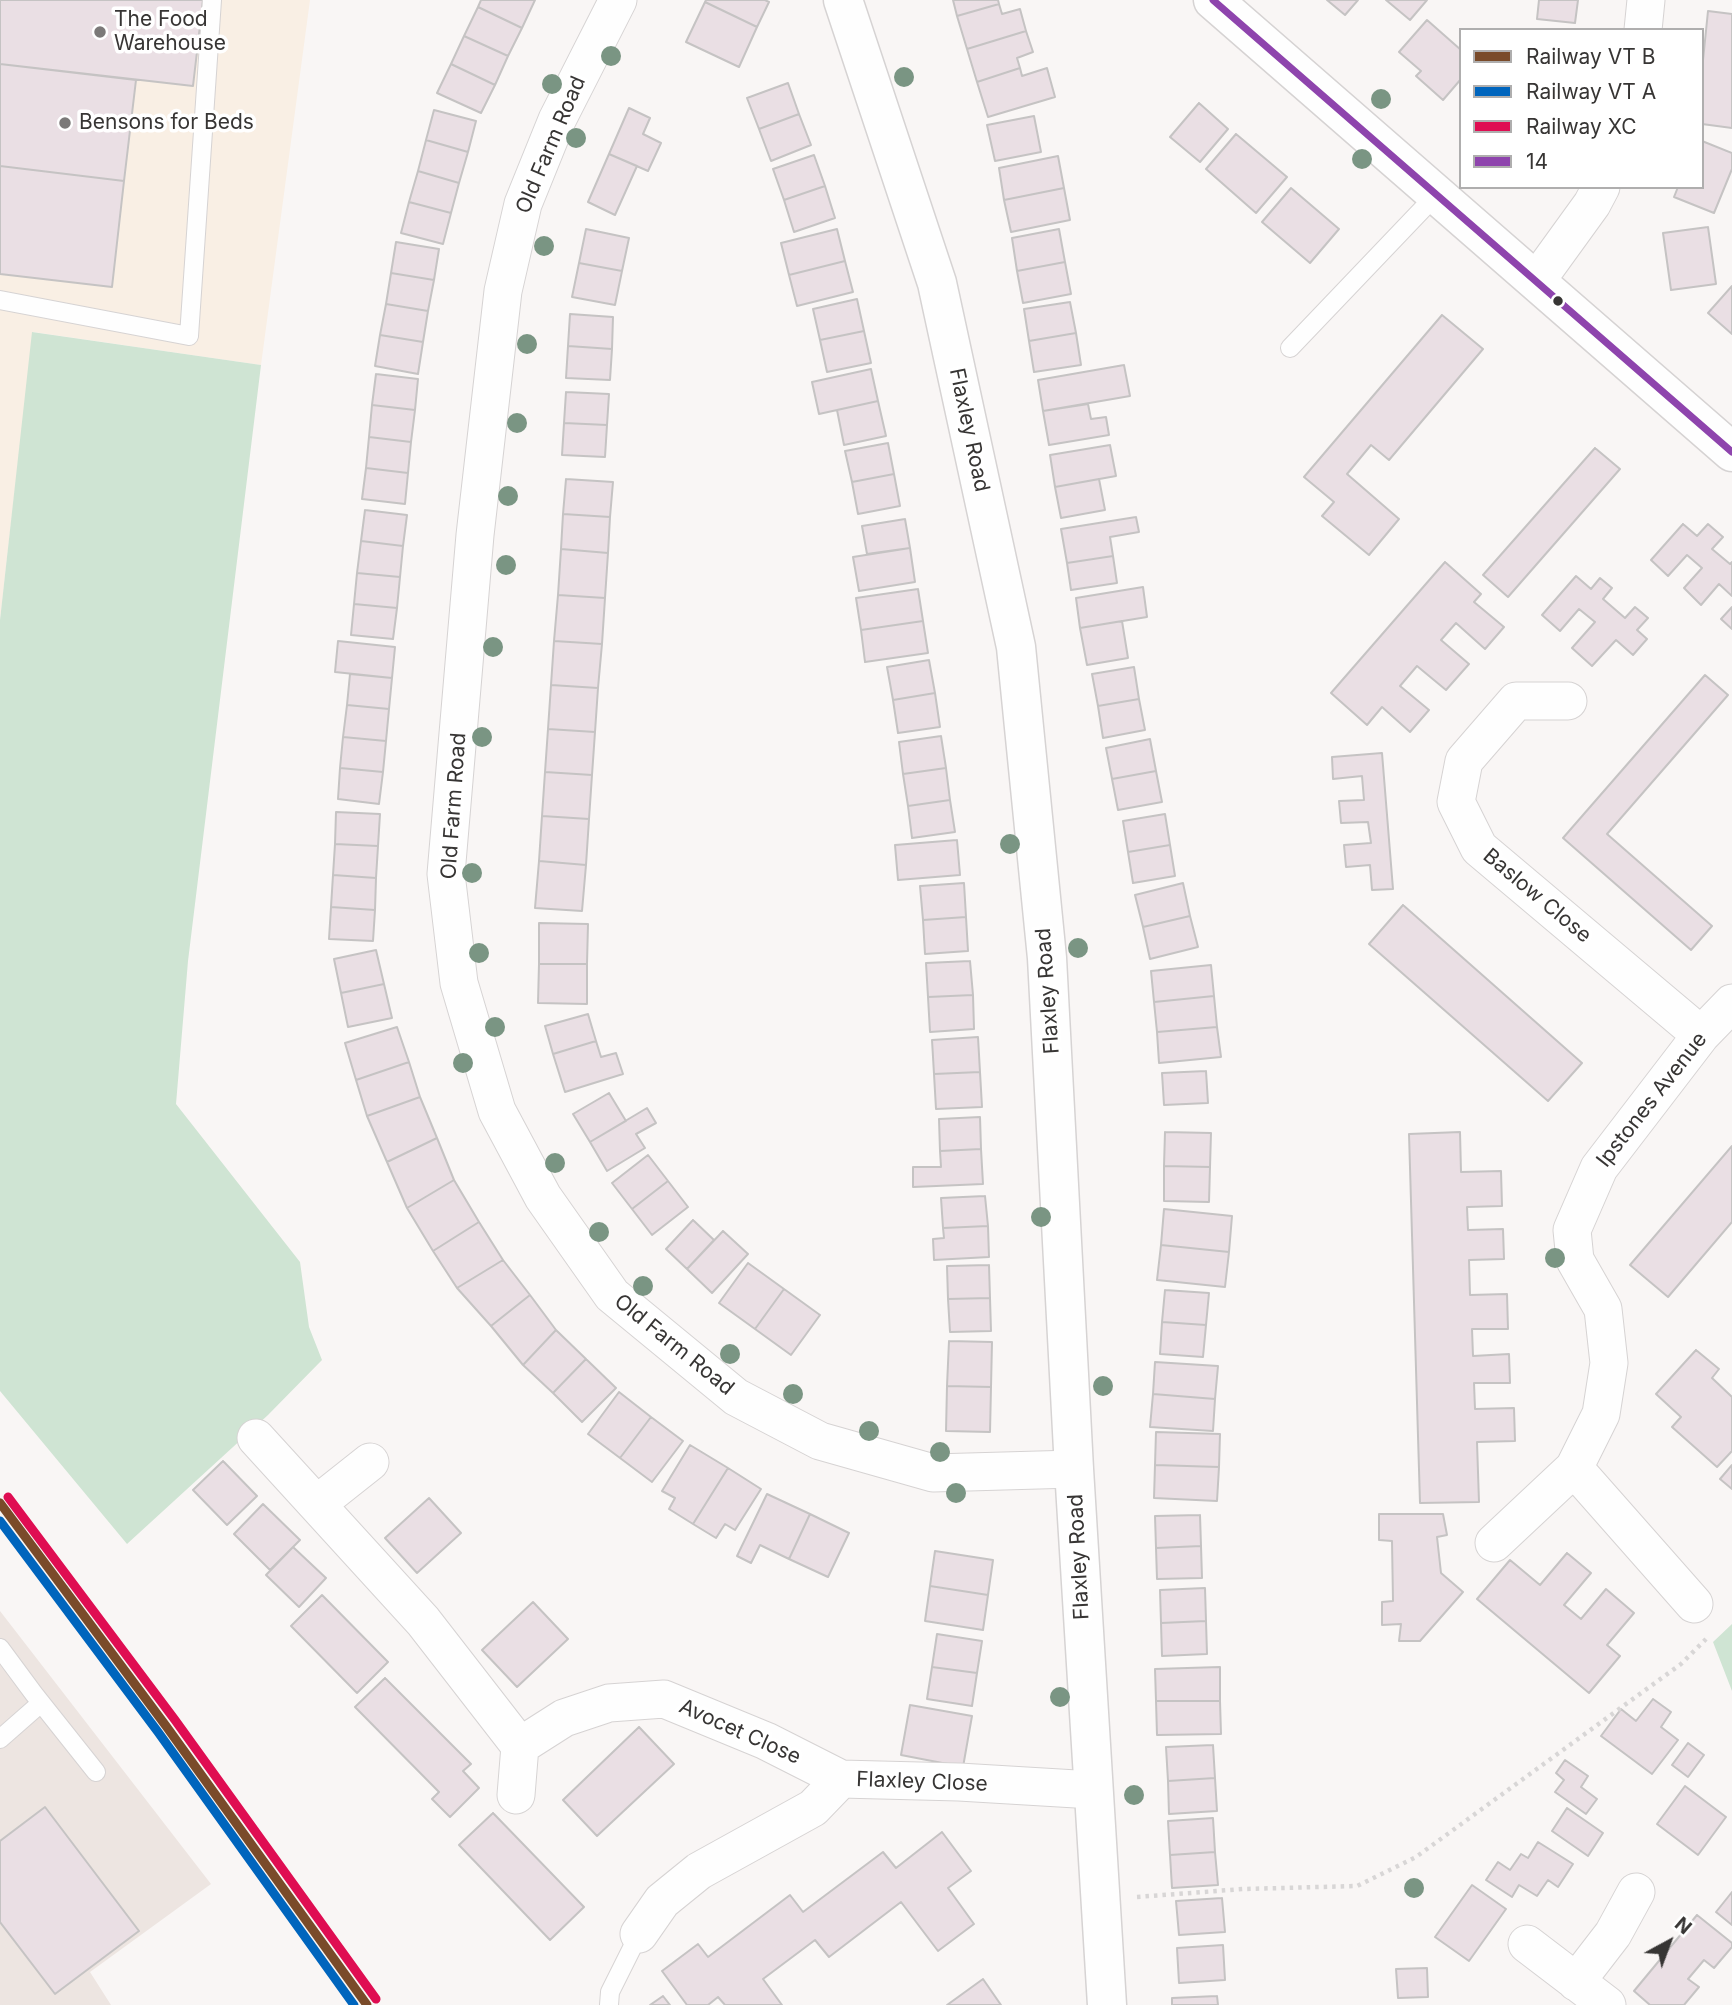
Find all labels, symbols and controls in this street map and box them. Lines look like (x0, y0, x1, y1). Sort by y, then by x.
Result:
place label: The Food Warehouse (114, 7, 226, 57)
marker: The Food Warehouse (92, 24, 108, 40)
legend (1459, 28, 1704, 189)
text: Railway VT B (1526, 44, 1655, 69)
street label: Old Farm Road (511, 73, 591, 217)
text: Railway VT A (1526, 79, 1656, 104)
place label: Bensons for Beds (79, 110, 254, 136)
text: Railway XC (1526, 114, 1637, 139)
marker: Bensons for Beds (57, 115, 73, 131)
text: 14 (1526, 149, 1548, 174)
unlabelled marker (1551, 294, 1565, 308)
street label: Flaxley Road (944, 366, 994, 494)
street label: Old Farm Road (436, 732, 472, 880)
street label: Baslow Close (1478, 843, 1596, 949)
street label: Flaxley Road (1031, 927, 1065, 1055)
street label: Ipstones Avenue (1592, 1028, 1712, 1172)
street label: Old Farm Road (609, 1289, 739, 1401)
street label: Flaxley Road (1063, 1493, 1095, 1621)
street label: Avocet Close (675, 1694, 805, 1770)
street label: Flaxley Close (856, 1767, 988, 1797)
north arrow (1634, 1907, 1704, 1977)
text: N (1670, 1912, 1696, 1939)

